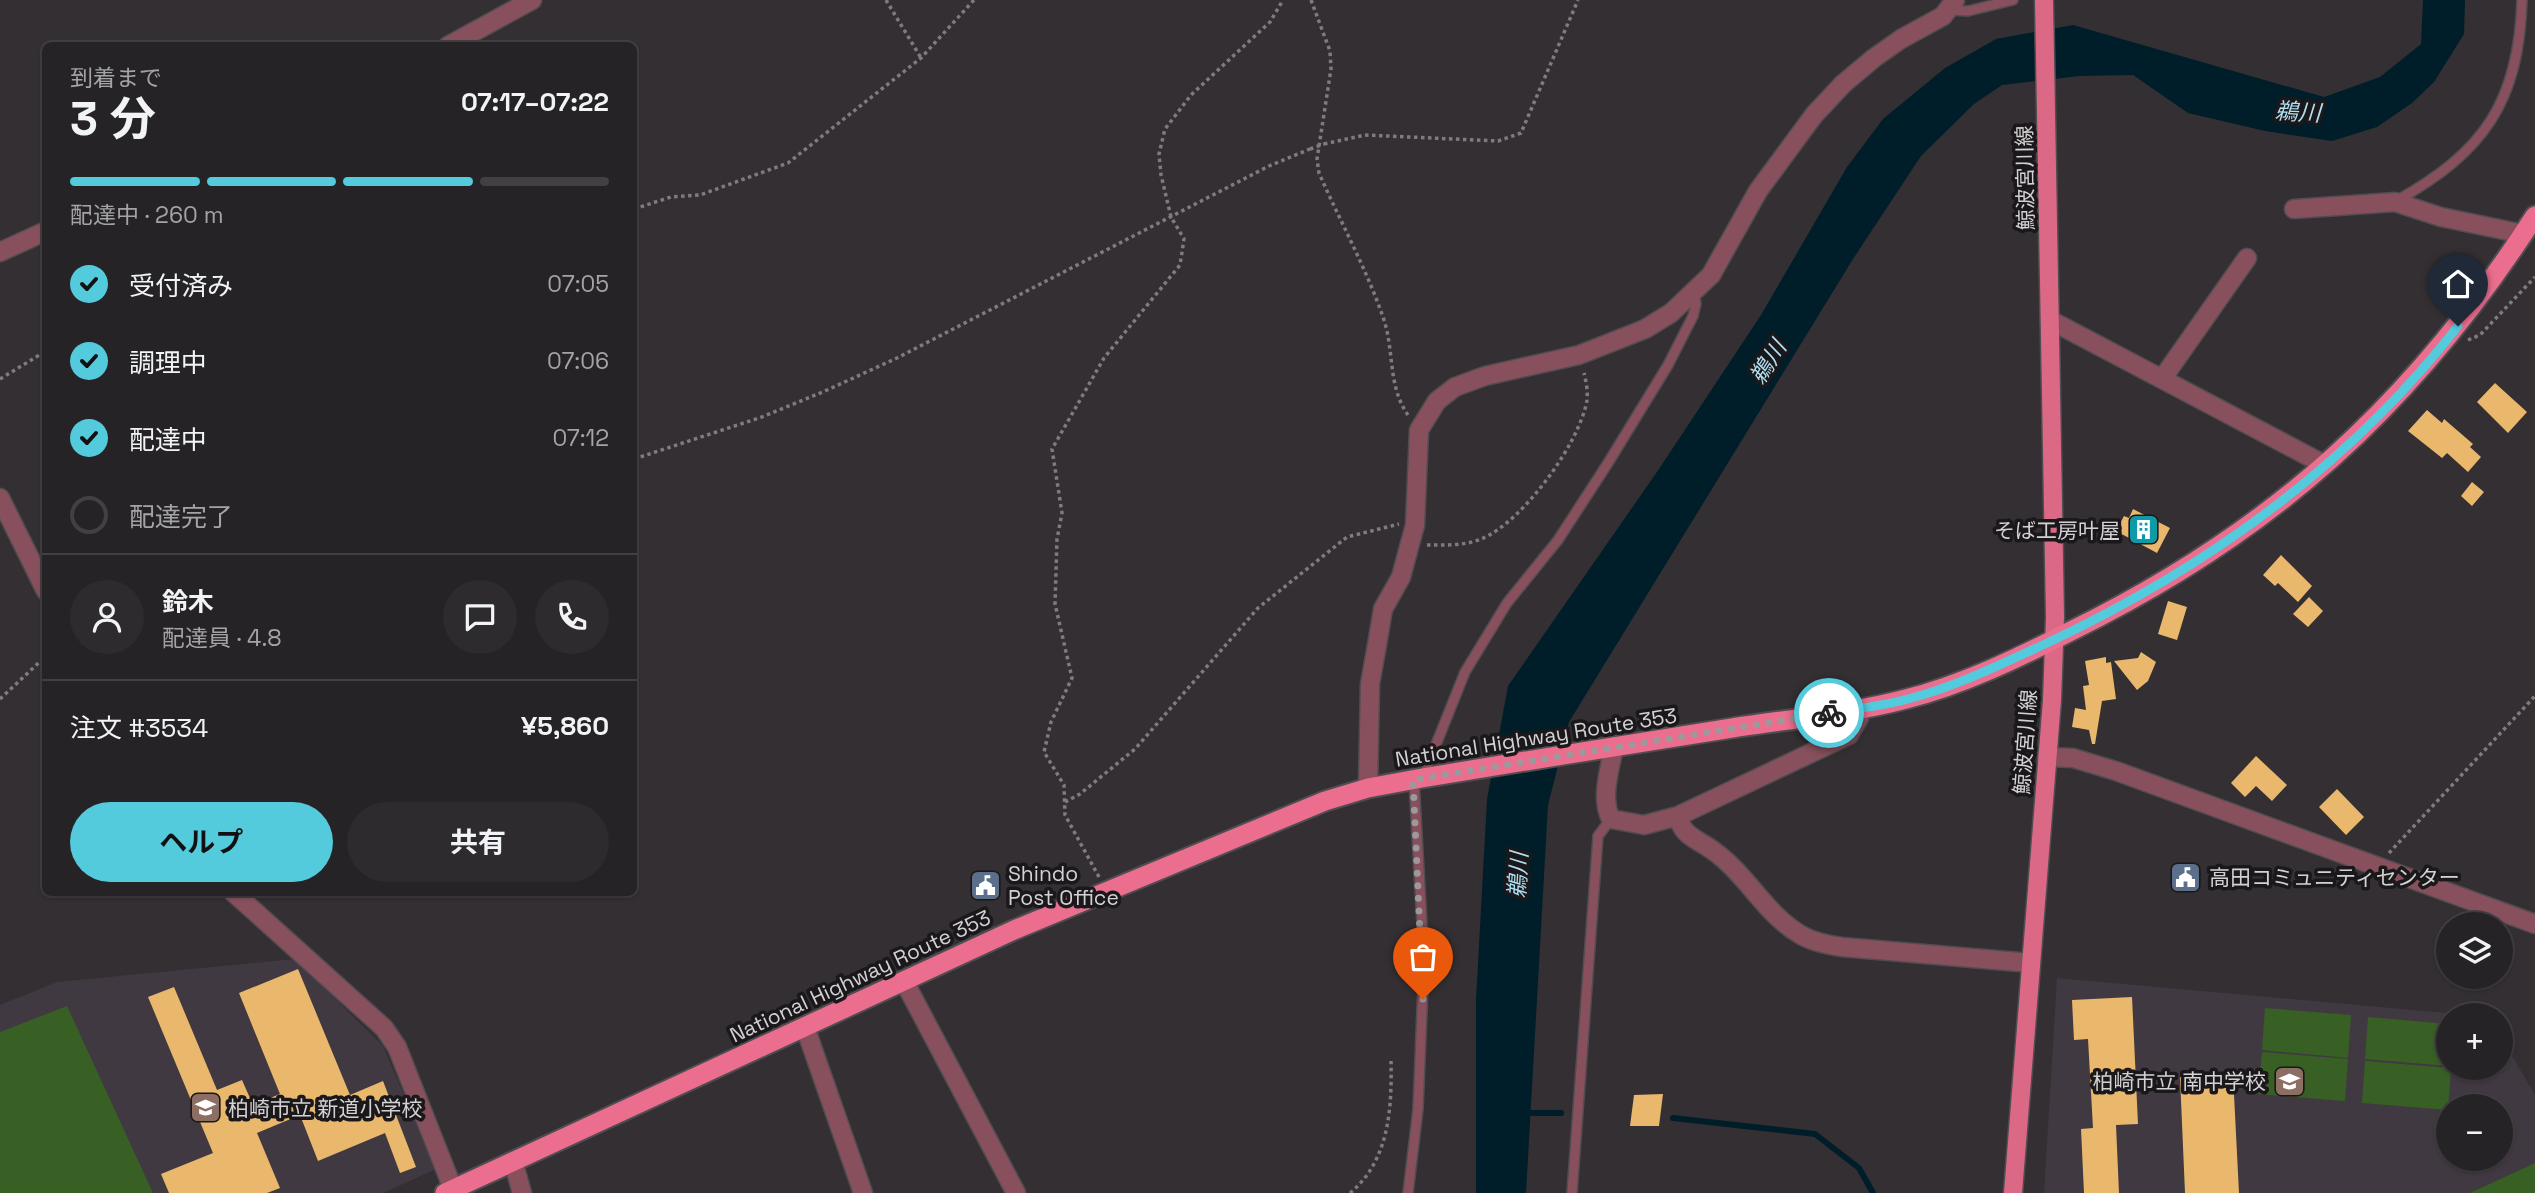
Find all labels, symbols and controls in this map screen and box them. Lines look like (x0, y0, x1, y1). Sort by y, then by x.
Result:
text: 到着まで (70, 63, 162, 93)
text: 07:17–07:22 (461, 85, 609, 119)
text: 3 分 (70, 90, 156, 148)
water label: 鵜川 (2274, 96, 2325, 128)
street label: 鯨波宮川線 (2011, 125, 2039, 231)
text: 配達中 · 260 m (70, 200, 224, 230)
pin (2428, 254, 2488, 326)
icon: check (70, 265, 108, 303)
icon: home (2439, 265, 2477, 303)
text: 受付済み (129, 269, 233, 303)
text: 07:05 (547, 269, 609, 299)
water label: 鵜川 (1743, 332, 1794, 389)
icon: check (70, 342, 108, 380)
text: 調理中 (129, 346, 207, 380)
text: 07:06 (547, 346, 609, 376)
icon: check (70, 419, 108, 457)
text: 配達中 (129, 423, 207, 457)
text: 07:12 (552, 423, 609, 453)
text: 配達完了 (129, 500, 233, 534)
building icon: そば工房叶屋 (2126, 513, 2160, 547)
place label: そば工房叶屋 (1994, 517, 2120, 544)
button: person (70, 580, 144, 654)
button: chat (443, 580, 517, 654)
button: phone (535, 580, 609, 654)
text: 鈴木 (162, 585, 214, 619)
text: 配達員 · 4.8 (162, 623, 282, 653)
courier (1794, 678, 1864, 748)
street label: 鯨波宮川線 (2008, 689, 2042, 795)
icon: bike (1810, 694, 1848, 732)
street label: National Highway Route 353 (1393, 701, 1679, 773)
text: ¥5,860 (521, 709, 609, 743)
text: 注文 #3534 (70, 711, 208, 745)
button: ヘルプ (70, 802, 333, 882)
button: 共有 (347, 802, 609, 882)
water label: 鵜川 (1502, 848, 1534, 899)
place label: Shindo Post Office (1008, 860, 1119, 911)
public building icon: 高田コミュニティセンター (2169, 860, 2203, 894)
place label: 高田コミュニティセンター (2209, 864, 2460, 891)
public building icon: Shindo Post Office (968, 868, 1002, 902)
street label: National Highway Route 353 (725, 904, 995, 1048)
map controls (2436, 912, 2513, 1171)
button: layers (2436, 912, 2513, 989)
pin (1393, 927, 1453, 999)
icon: bag (1404, 938, 1442, 976)
button: + (2436, 1003, 2513, 1080)
school or university icon: 柏崎市立 南中学校 (2272, 1064, 2306, 1098)
place label: 柏崎市立 南中学校 (2093, 1068, 2266, 1095)
school or university icon: 柏崎市立 新道小学校 (188, 1091, 222, 1125)
button: − (2436, 1094, 2513, 1171)
place label: 柏崎市立 新道小学校 (228, 1095, 422, 1122)

